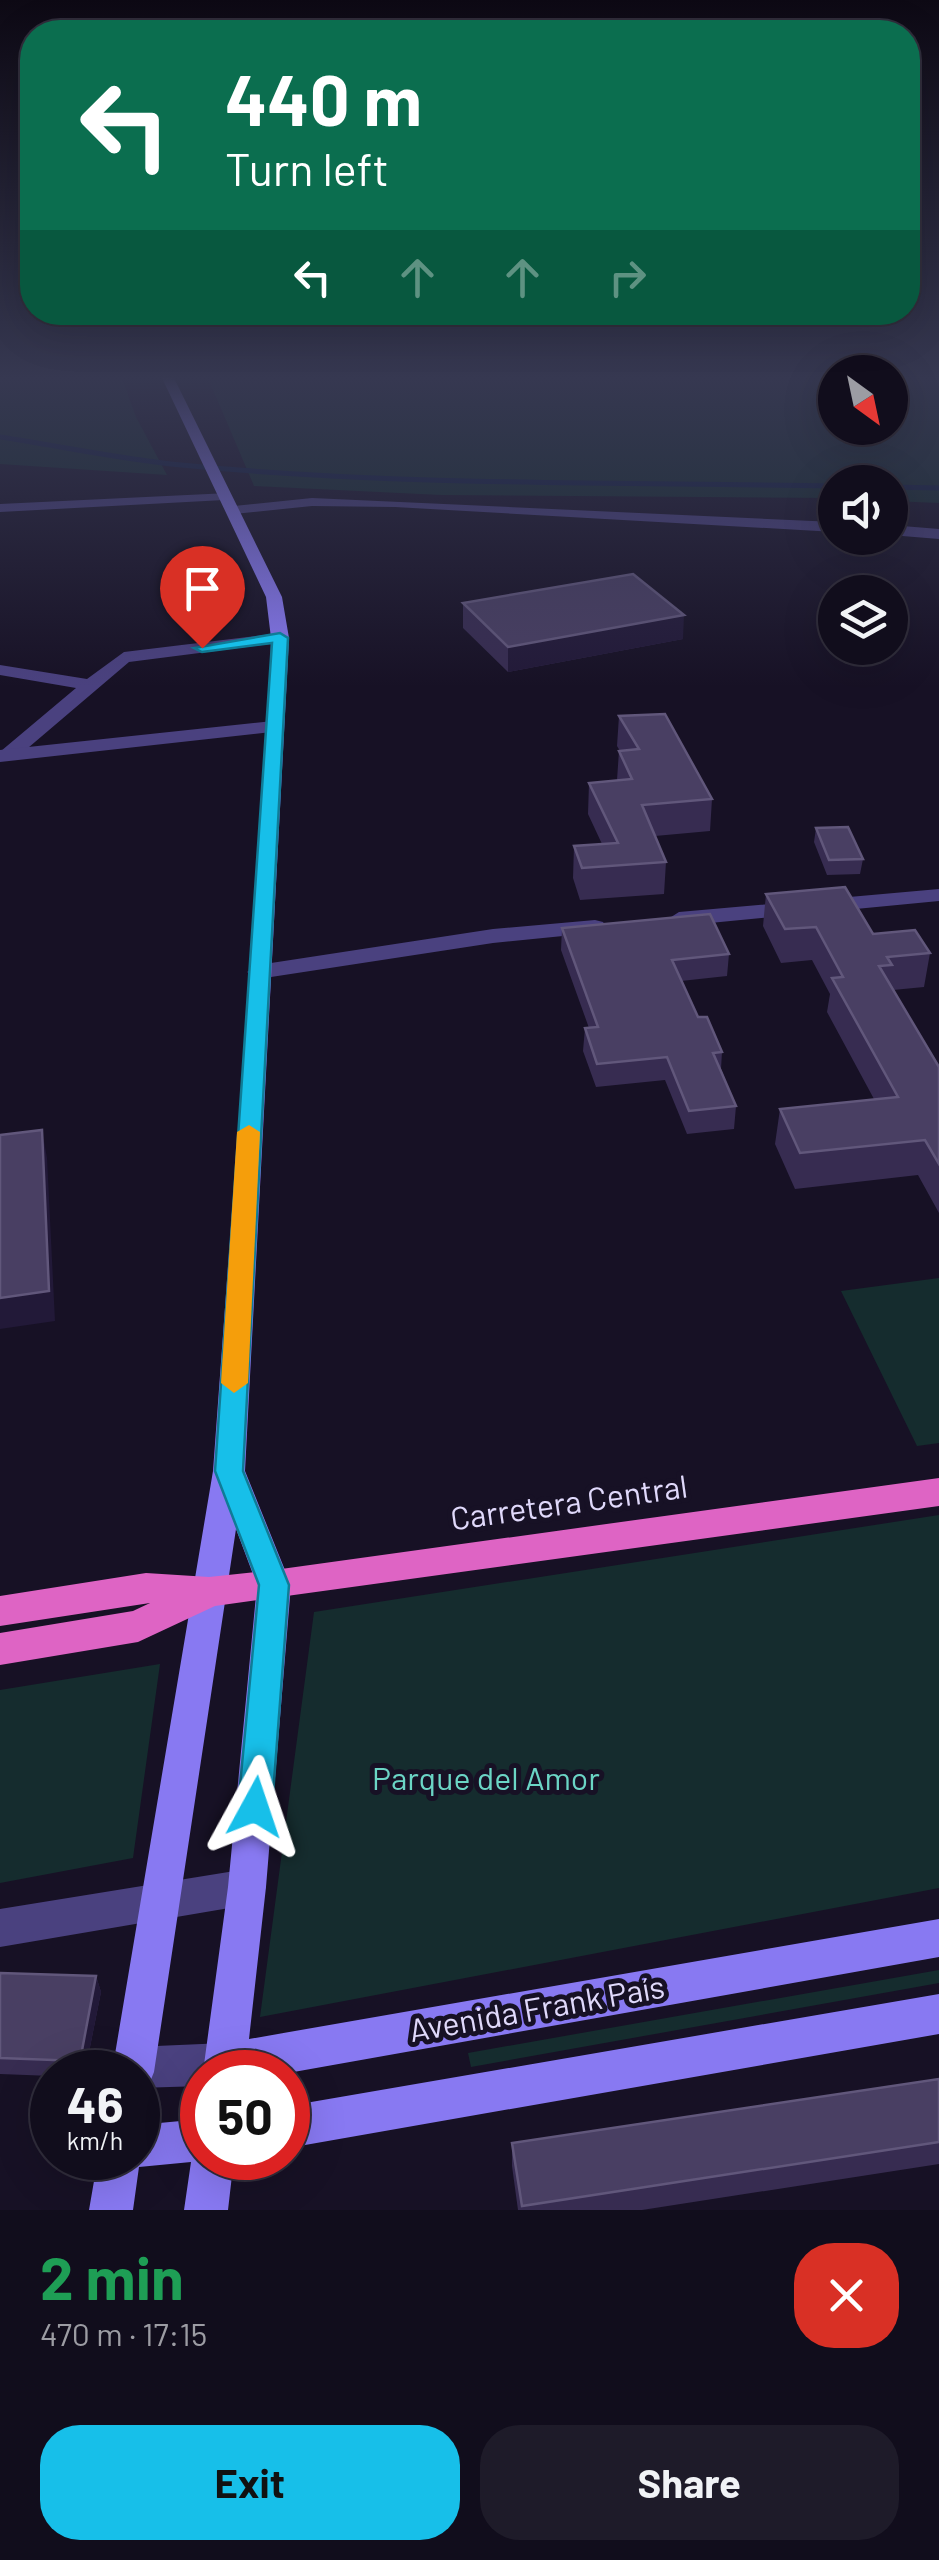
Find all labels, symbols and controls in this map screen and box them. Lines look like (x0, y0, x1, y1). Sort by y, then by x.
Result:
text: 440 m (225, 56, 422, 140)
icon: left (60, 60, 190, 190)
text: Turn left (225, 141, 389, 195)
icon: left (285, 250, 340, 305)
icon: ahead (390, 250, 445, 305)
icon: ahead (495, 250, 550, 305)
icon: right (600, 250, 655, 305)
north arrow (818, 355, 908, 445)
map controls (818, 355, 908, 665)
button: sound (818, 465, 908, 555)
pin (160, 546, 245, 649)
icon: arrive (175, 561, 230, 616)
button: layers (818, 575, 908, 665)
street label: Carretera Central (448, 1466, 690, 1536)
position arrow (203, 1755, 307, 1859)
park label: Parque del Amor (372, 1758, 600, 1796)
street label: Avenida Frank País (406, 1966, 667, 2048)
speed limit sign: 50 (180, 2050, 310, 2180)
text: 46 (66, 2073, 124, 2133)
text: km/h (67, 2125, 123, 2155)
text: 2 min (40, 2240, 184, 2312)
button: close (794, 2243, 899, 2348)
text: 470 m · 17:15 (40, 2314, 207, 2352)
button: Exit (40, 2425, 460, 2540)
button: Share (480, 2425, 899, 2540)

